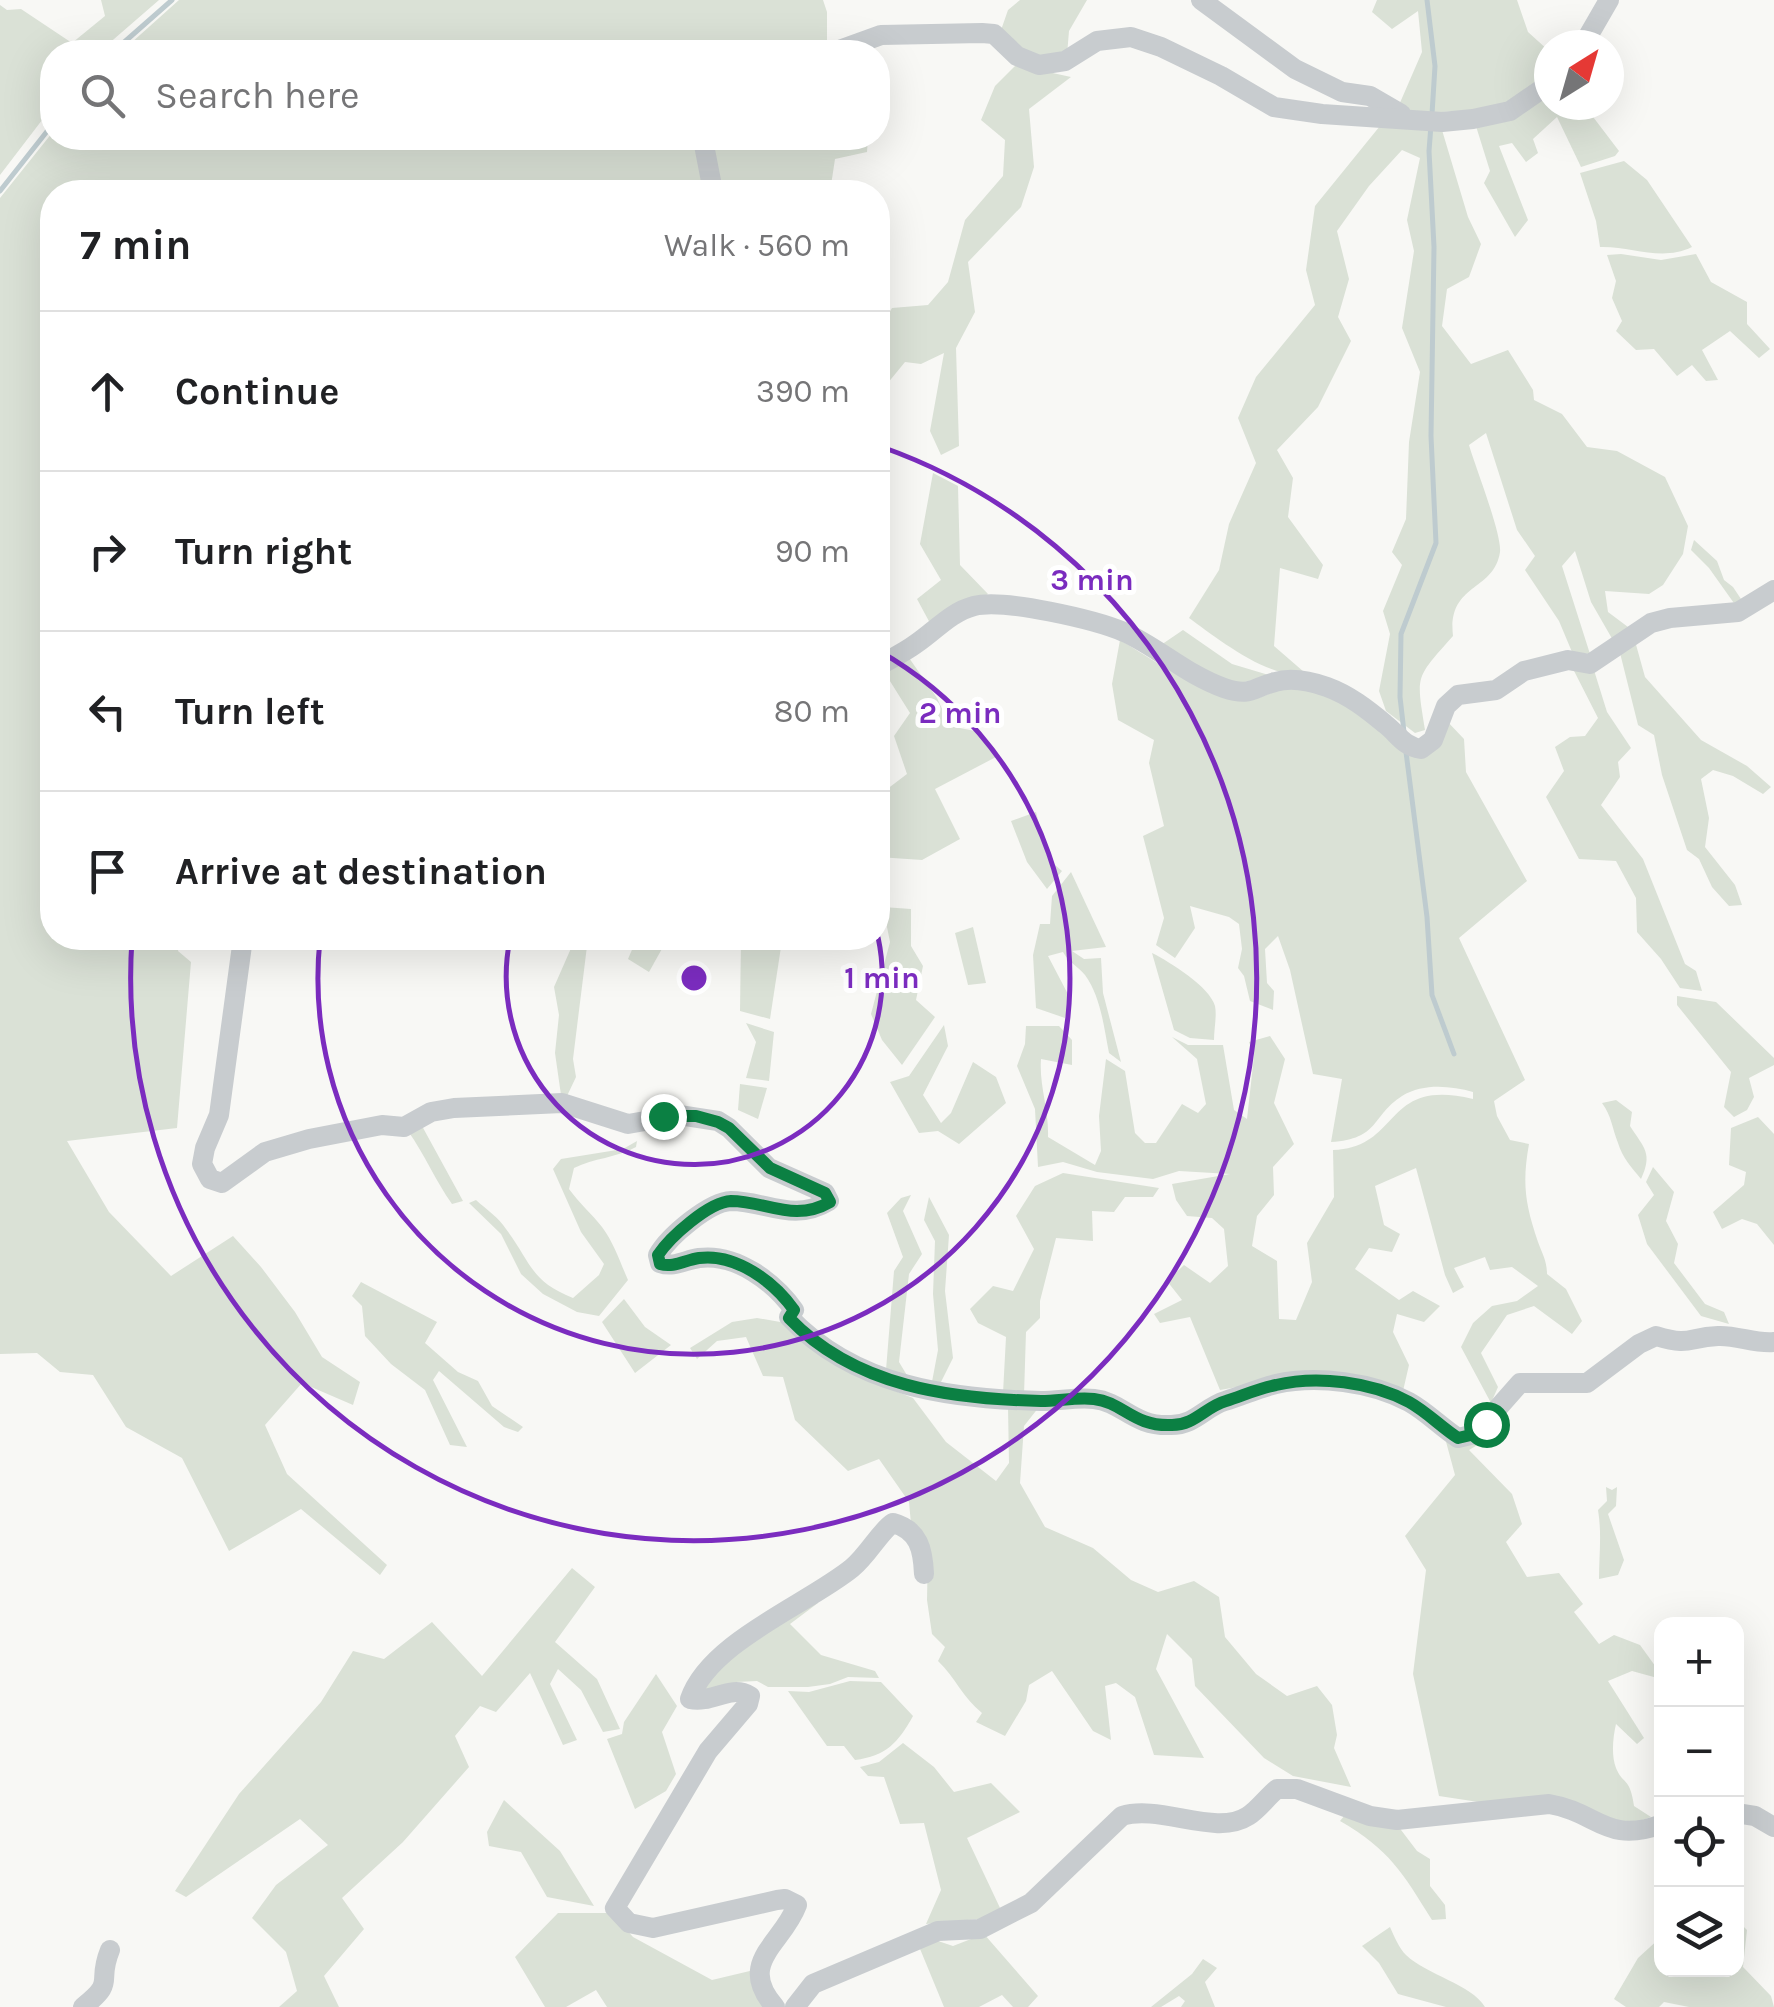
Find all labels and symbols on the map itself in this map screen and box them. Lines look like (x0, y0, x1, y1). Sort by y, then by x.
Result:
north arrow (1534, 30, 1624, 120)
text: 3 min (1050, 562, 1134, 598)
text: 2 min (919, 695, 1001, 731)
centre of rings (676, 960, 712, 996)
text: 1 min (844, 960, 920, 996)
route end (641, 1094, 687, 1140)
route start (1464, 1402, 1510, 1448)

